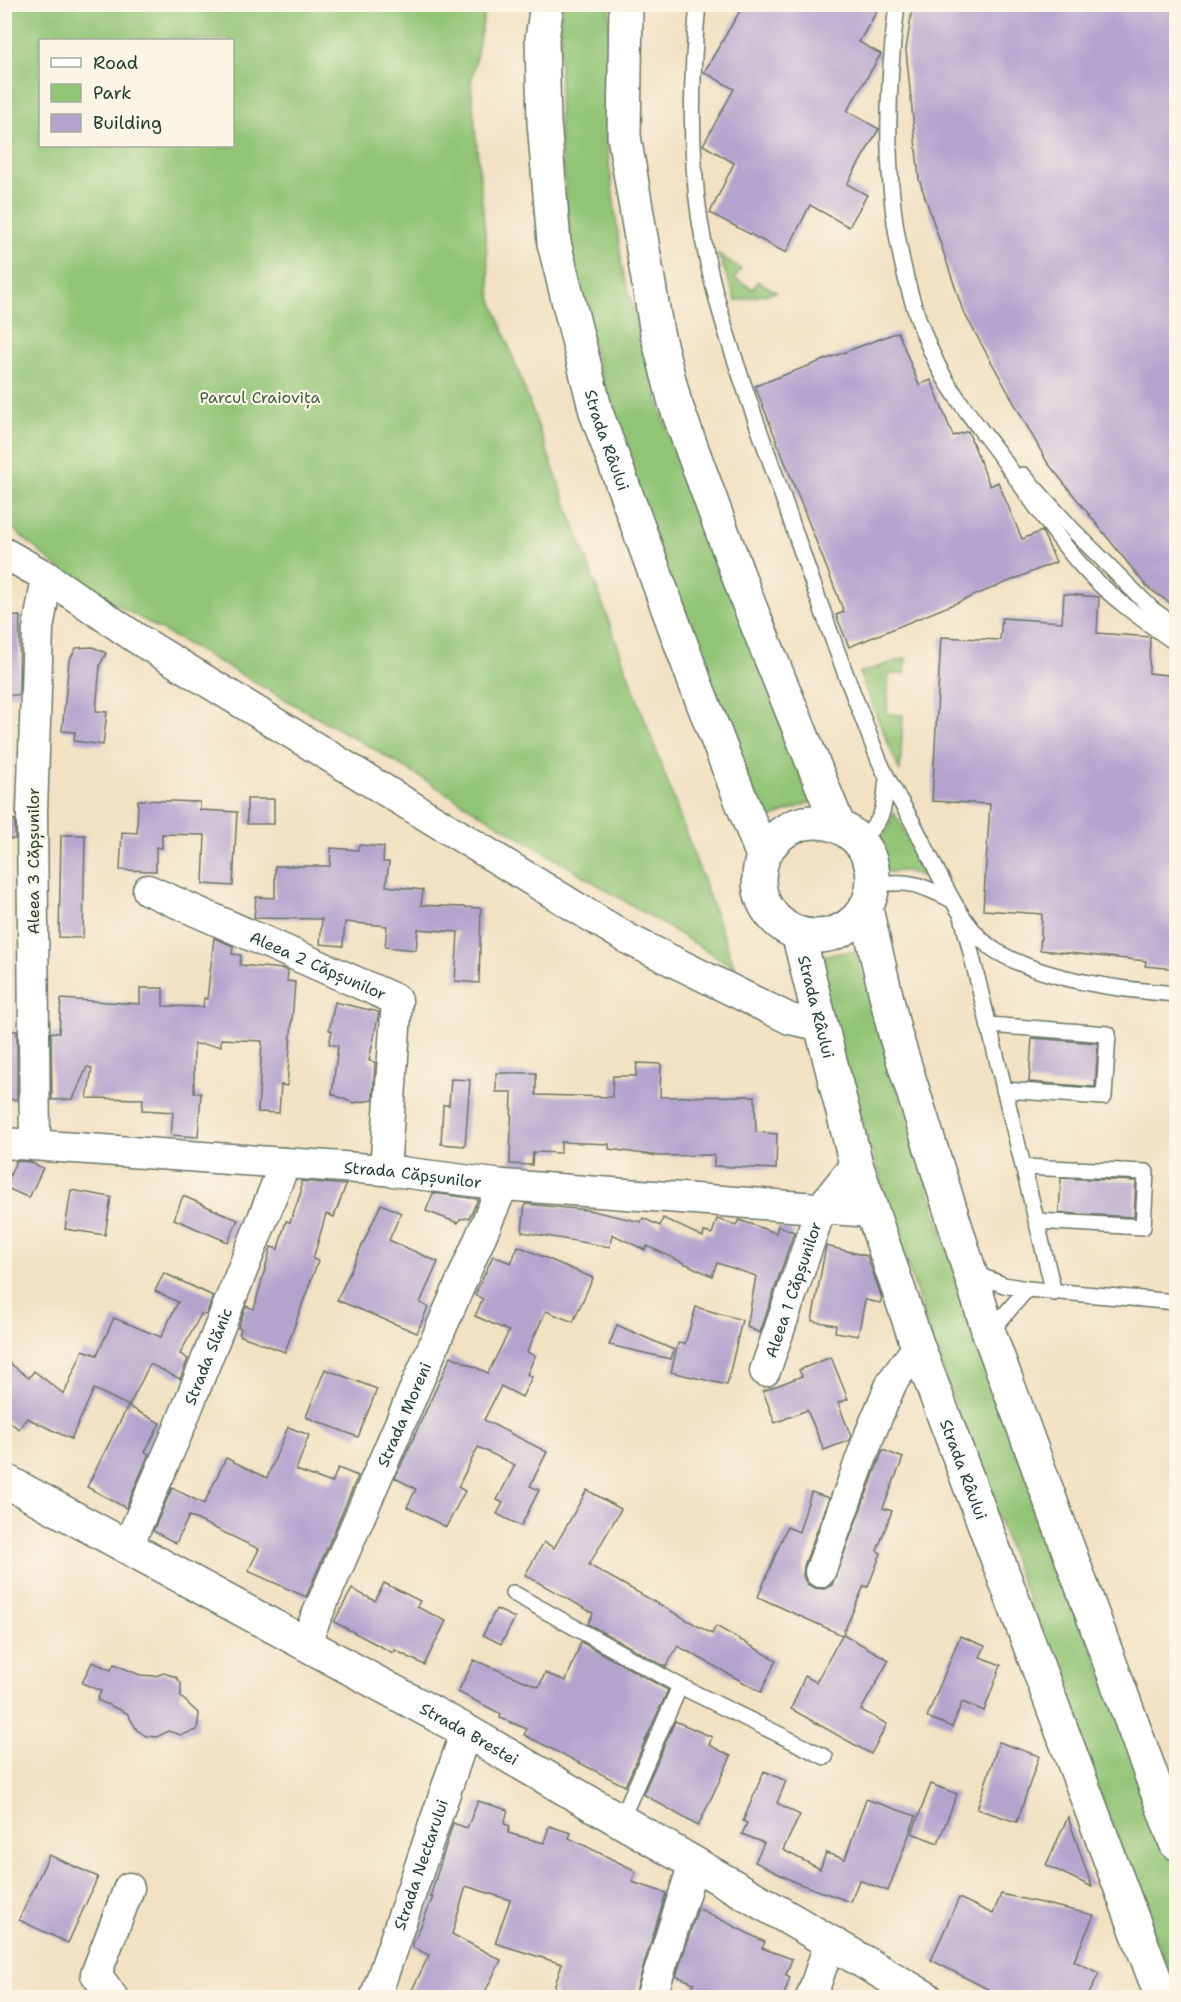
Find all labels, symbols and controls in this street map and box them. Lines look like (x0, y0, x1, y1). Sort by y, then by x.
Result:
legend (39, 39, 234, 147)
text: Road (93, 51, 138, 75)
text: Park (93, 81, 132, 105)
text: Building (93, 111, 162, 135)
park label: Parcul Craiovița (200, 387, 321, 409)
street label: Strada Râului (580, 387, 634, 494)
street label: Aleea 3 Căpșunilor (23, 787, 45, 935)
street label: Aleea 2 Căpșunilor (246, 926, 390, 1005)
street label: Strada Râului (793, 953, 839, 1061)
street label: Strada Căpșunilor (343, 1157, 483, 1193)
street label: Aleea 1 Căpșunilor (760, 1219, 827, 1361)
street label: Strada Slănic (179, 1305, 237, 1408)
street label: Strada Moreni (372, 1359, 436, 1470)
street label: Strada Râului (935, 1416, 992, 1523)
street label: Strada Brestei (416, 1698, 522, 1770)
street label: Strada Nectarului (389, 1796, 453, 1933)

